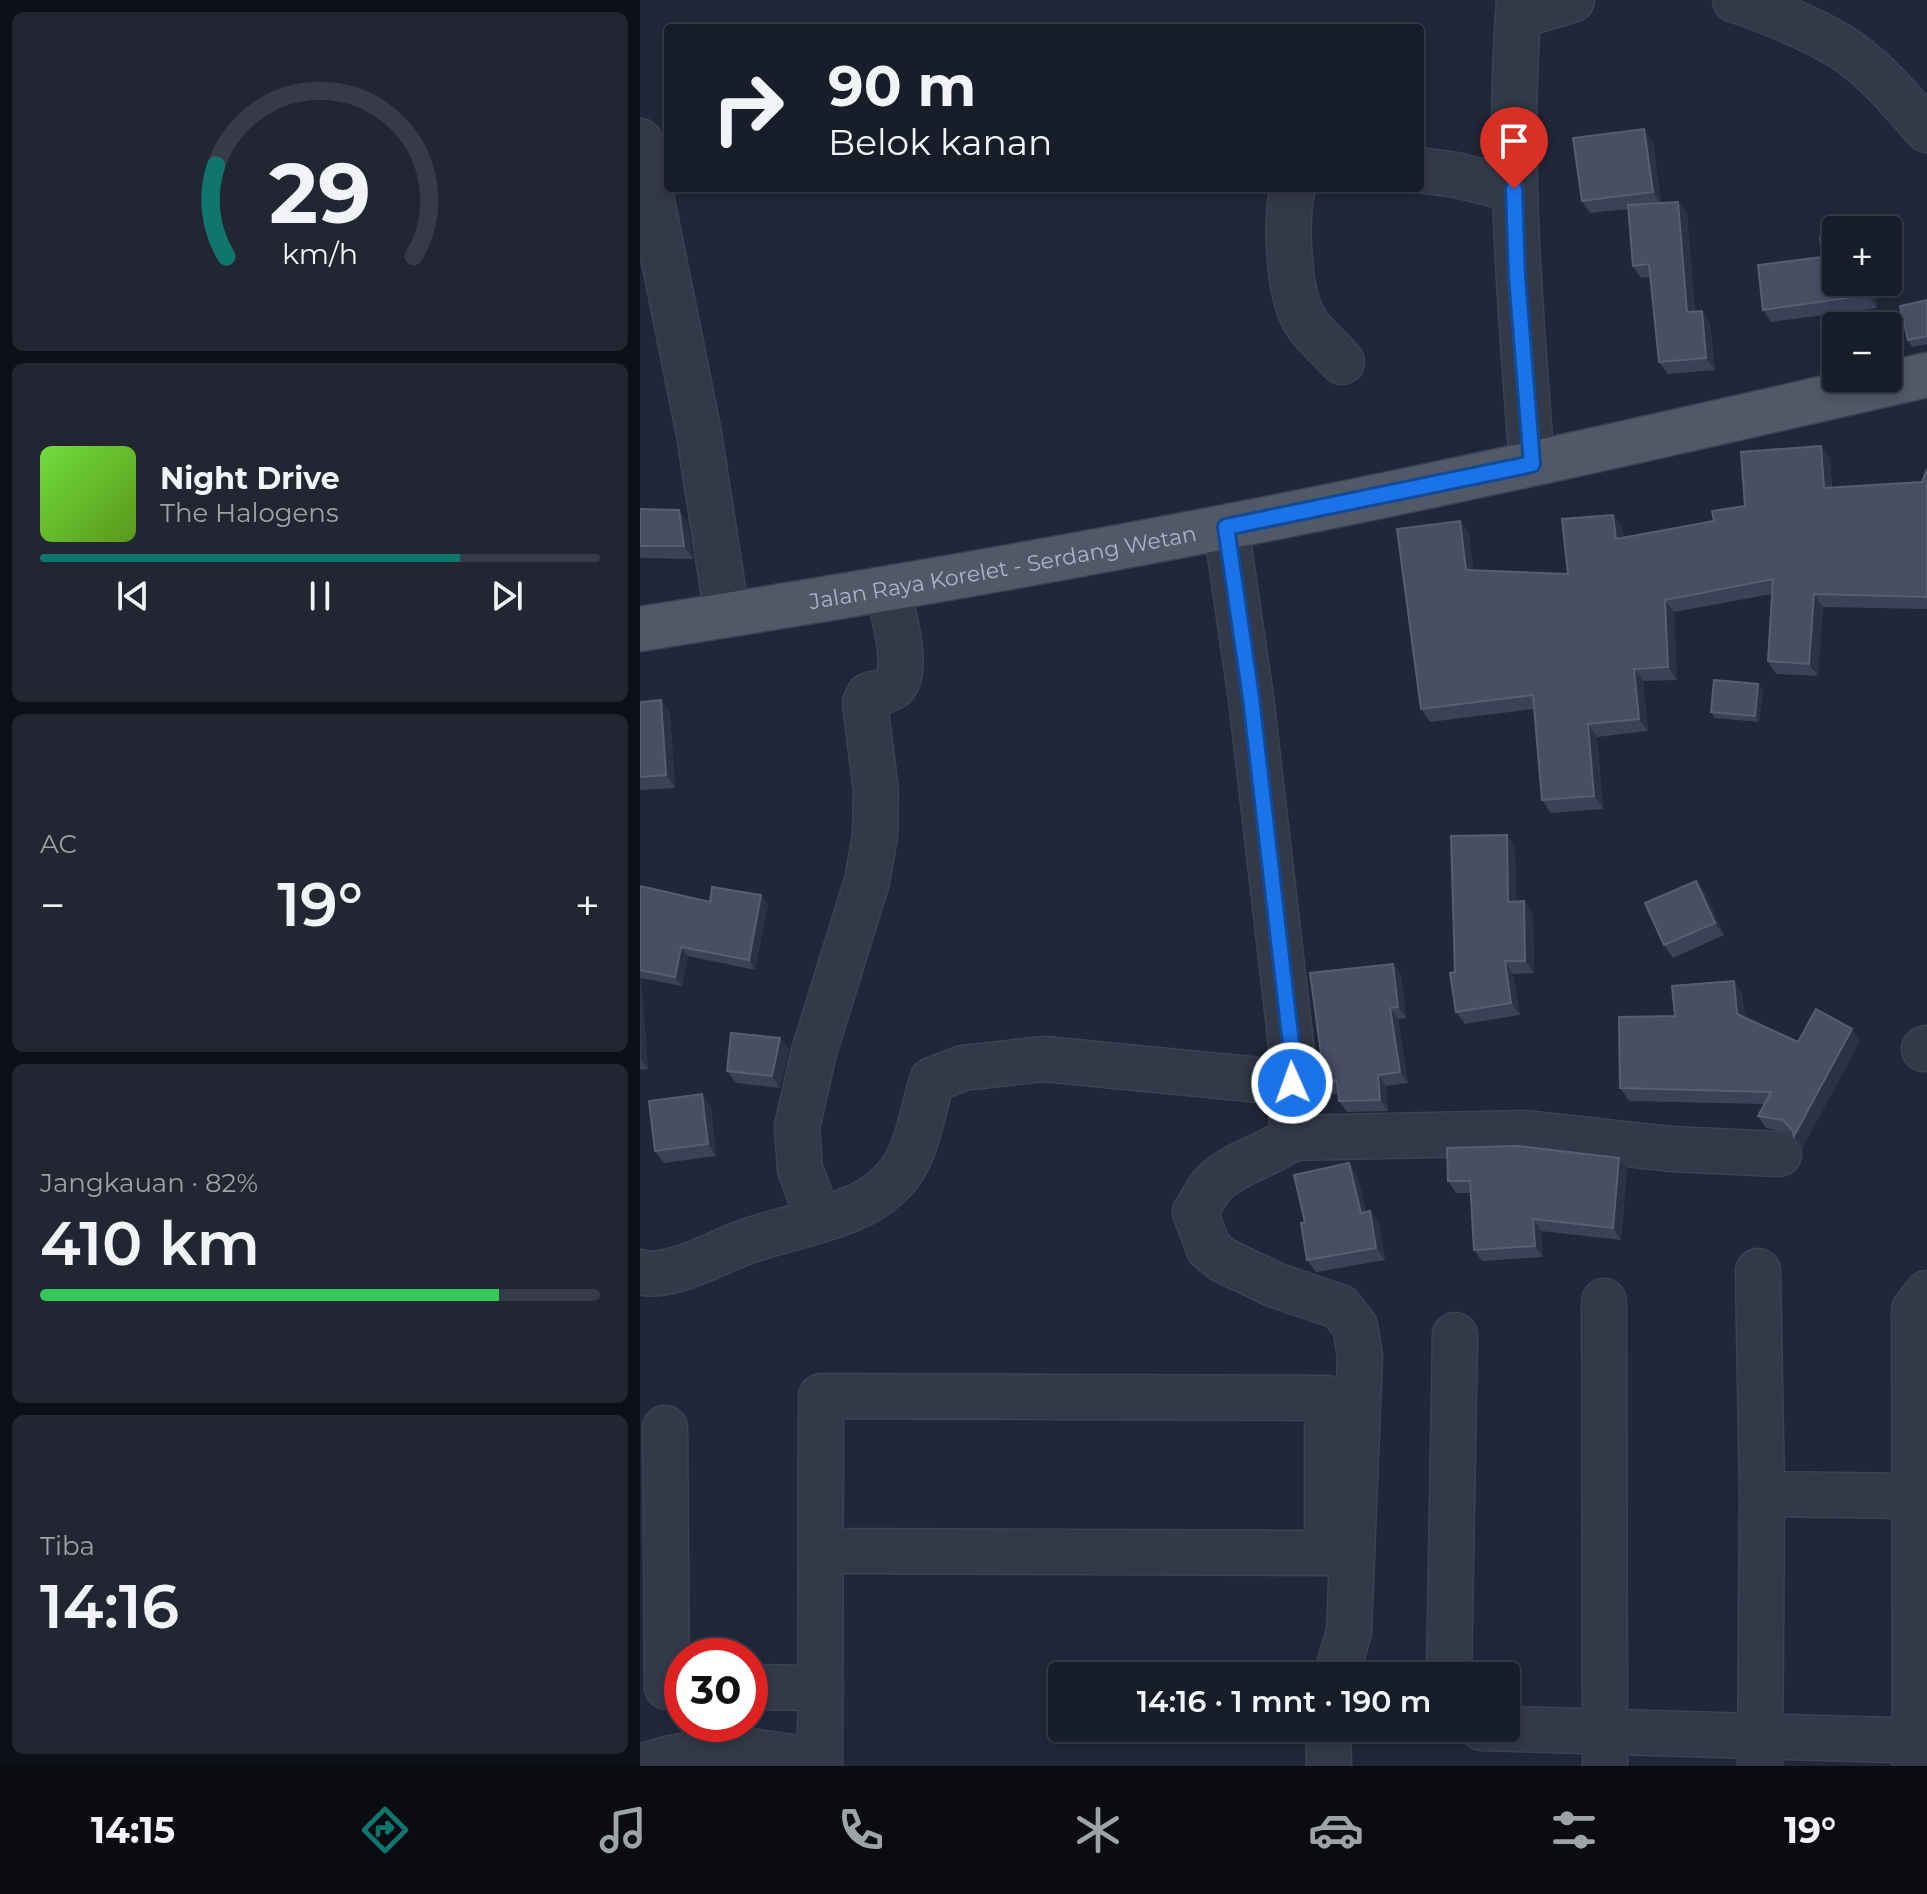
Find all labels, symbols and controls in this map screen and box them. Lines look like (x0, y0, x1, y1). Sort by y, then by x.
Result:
text: 90 m (828, 52, 976, 120)
icon: right (696, 56, 800, 160)
pin (1480, 107, 1548, 189)
icon: arrive (1492, 119, 1536, 163)
text: Belok kanan (828, 120, 1052, 164)
text: 29 (269, 142, 371, 244)
map controls (1822, 216, 1902, 392)
button: + (1822, 216, 1902, 296)
text: km/h (282, 237, 358, 272)
button: − (1822, 312, 1902, 392)
text: Night Drive (160, 460, 340, 497)
text: The Halogens (160, 497, 339, 529)
street label: Jalan Raya Korelet - Serdang Wetan (806, 519, 1199, 615)
icon: previous (111, 574, 155, 618)
icon: pause (298, 574, 342, 618)
icon: next (485, 574, 529, 618)
text: AC (40, 828, 77, 860)
text: 19° (277, 868, 363, 941)
text: − (40, 878, 65, 932)
text: + (575, 878, 600, 932)
position arrow (1250, 1041, 1334, 1125)
text: Jangkauan · 82% (40, 1167, 258, 1199)
text: 410 km (40, 1207, 260, 1280)
text: Tiba (40, 1530, 95, 1562)
text: 14:16 (40, 1570, 179, 1643)
speed limit sign: 30 (664, 1638, 768, 1742)
text: 14:16 · 1 mnt · 190 m (1137, 1683, 1431, 1720)
icon: directions (357, 1802, 413, 1858)
icon: music (595, 1802, 651, 1858)
icon: phone (833, 1802, 889, 1858)
icon: climate (1070, 1802, 1126, 1858)
icon: car (1308, 1802, 1364, 1858)
icon: filters (1546, 1802, 1602, 1858)
text: 14:15 (91, 1808, 175, 1852)
text: 19° (1784, 1808, 1836, 1852)

